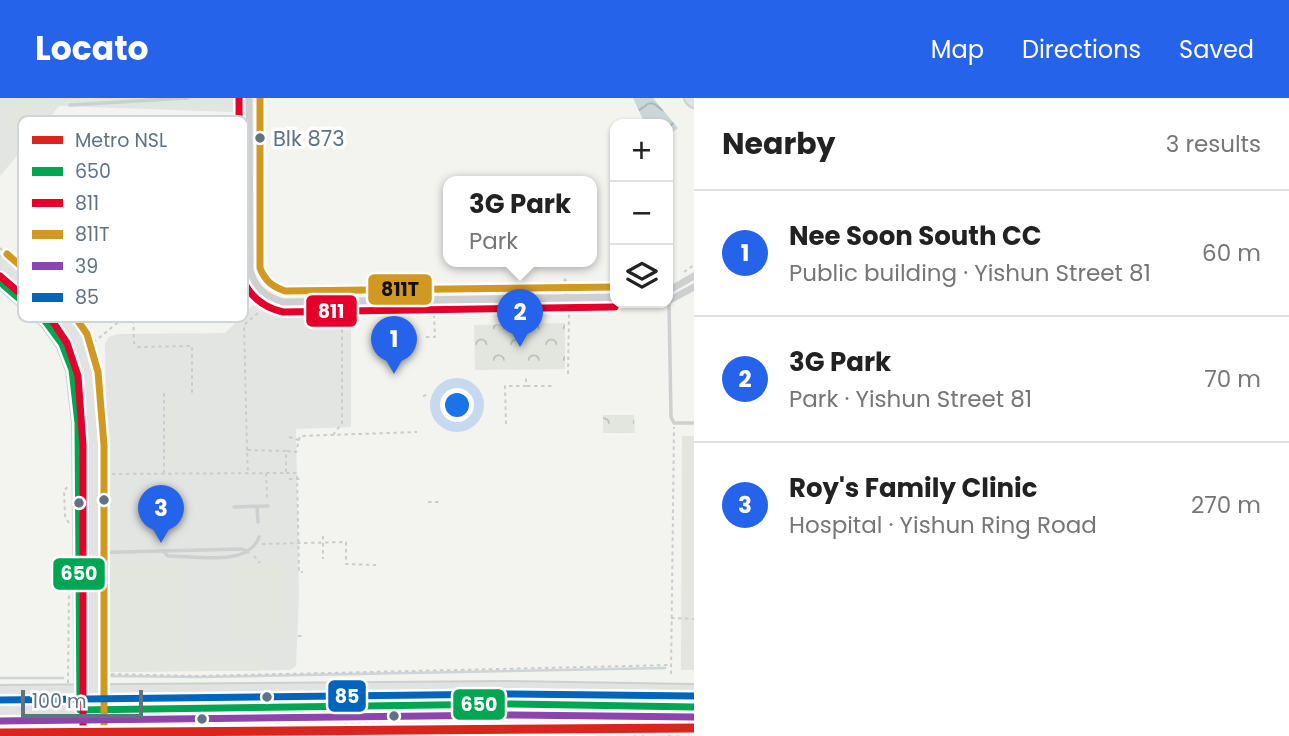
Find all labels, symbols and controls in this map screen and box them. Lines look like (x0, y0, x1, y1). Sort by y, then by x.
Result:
text: Locato (35, 25, 149, 72)
text: Map (931, 33, 984, 66)
text: Directions (1022, 33, 1141, 66)
text: Saved (1179, 33, 1254, 66)
legend (18, 116, 248, 322)
map controls (610, 119, 673, 308)
button: + (610, 119, 673, 182)
text: Nearby (722, 122, 836, 165)
place label: Blk 873 (273, 124, 345, 153)
text: Metro NSL (75, 127, 167, 154)
text: 3 results (1166, 128, 1261, 160)
marker: Blk 873 (253, 131, 267, 145)
text: 650 (75, 158, 111, 185)
popup (443, 176, 597, 267)
button: − (610, 182, 673, 245)
text: 3G Park (469, 186, 571, 222)
text: 811 (75, 190, 99, 217)
text: Nee Soon South CC (789, 218, 1042, 254)
text: 811T (75, 221, 109, 248)
text: Park (469, 225, 518, 257)
text: 1 (741, 237, 749, 269)
text: 60 m (1202, 237, 1261, 269)
button: layers (610, 245, 673, 308)
text: 39 (75, 253, 98, 280)
text: Public building · Yishun Street 81 (789, 257, 1151, 289)
line badge: 811T (367, 273, 433, 306)
text: 811T (381, 276, 419, 303)
text: 85 (75, 284, 99, 311)
pin: 2 (497, 289, 543, 347)
line badge: 811 (305, 294, 358, 328)
text: 811 (318, 298, 344, 325)
pin: 1 (371, 316, 417, 374)
text: 3G Park (789, 344, 891, 380)
text: 2 (738, 363, 752, 395)
text: 70 m (1204, 363, 1261, 395)
text: Park · Yishun Street 81 (789, 383, 1032, 415)
your location (440, 388, 474, 422)
text: Roy's Family Clinic (789, 470, 1037, 506)
pin: 3 (138, 485, 184, 543)
text: 3 (738, 489, 752, 521)
text: 270 m (1191, 489, 1261, 521)
unlabelled marker (97, 493, 111, 507)
unlabelled marker (72, 496, 86, 510)
text: Hospital · Yishun Ring Road (789, 509, 1097, 541)
line badge: 650 (52, 557, 106, 591)
text: 650 (61, 560, 97, 587)
line badge: 85 (327, 679, 367, 713)
text: 85 (335, 683, 359, 710)
scale bar (21, 687, 144, 719)
text: 100 m (32, 688, 87, 715)
line badge: 650 (452, 688, 506, 721)
unlabelled marker (260, 690, 274, 704)
text: 650 (461, 691, 497, 718)
unlabelled marker (387, 709, 401, 723)
unlabelled marker (195, 712, 209, 726)

